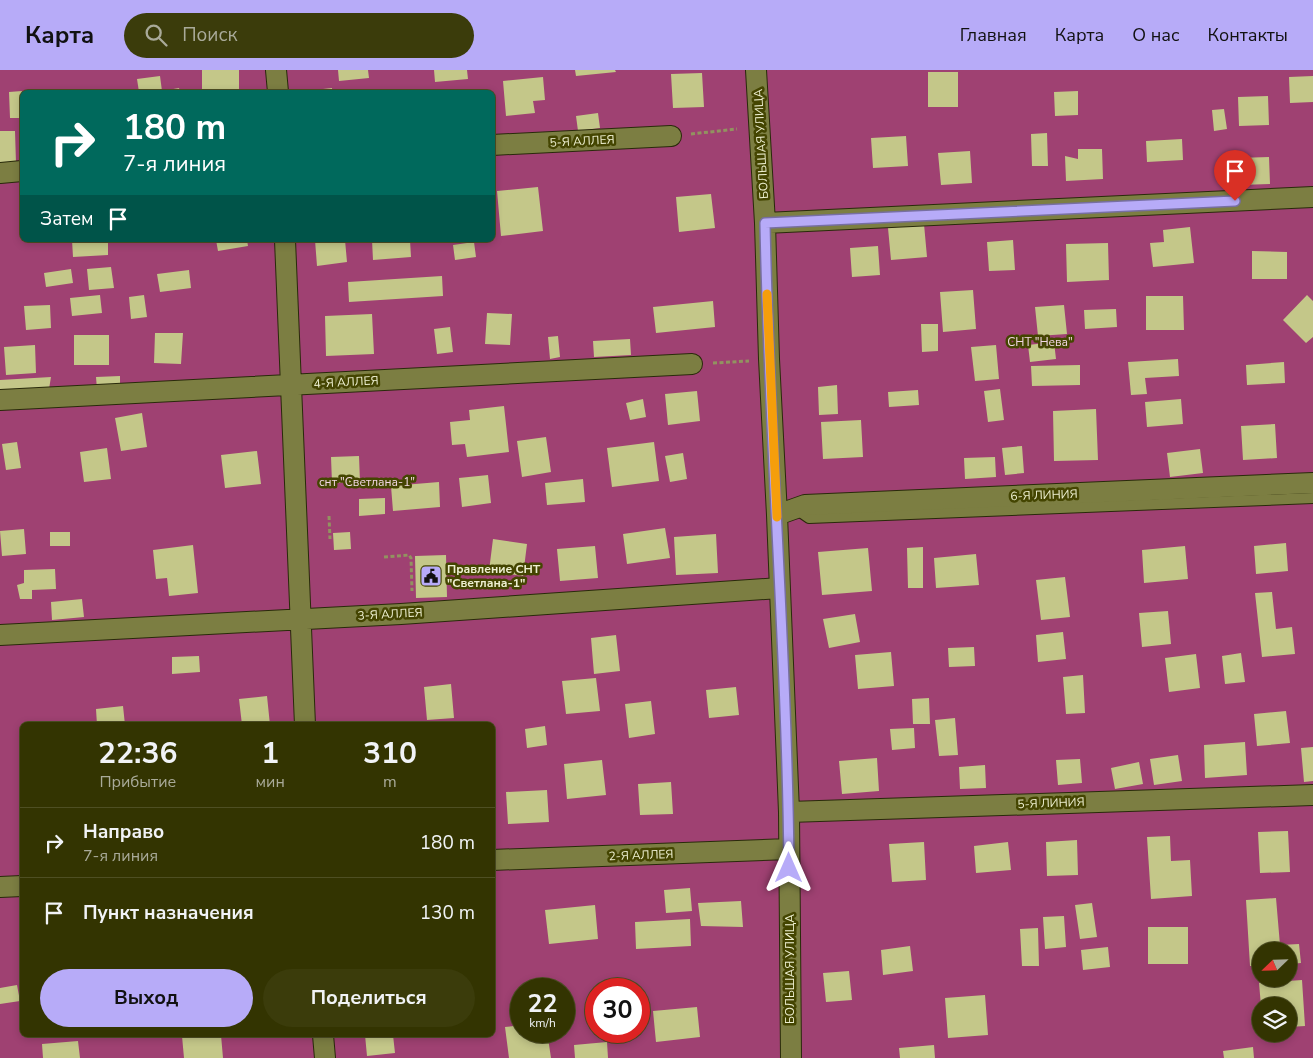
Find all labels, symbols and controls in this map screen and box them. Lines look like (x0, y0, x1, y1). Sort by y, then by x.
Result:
search box (124, 13, 474, 58)
text: Карта (25, 19, 94, 51)
icon: search (142, 21, 170, 49)
text: Поиск (182, 22, 237, 48)
text: Главная (960, 23, 1027, 47)
text: Карта (1055, 23, 1104, 47)
text: О нас (1132, 23, 1180, 47)
text: Контакты (1208, 23, 1288, 47)
street label: БОЛЬШАЯ УЛИЦА (750, 88, 772, 199)
text: 180 m (123, 104, 226, 151)
icon: right (40, 110, 105, 175)
street label: 5-Я АЛЛЕЯ (549, 131, 615, 151)
text: 7-я линия (123, 149, 226, 179)
pin (1214, 150, 1256, 201)
icon: arrive (1221, 157, 1249, 185)
icon: arrive (104, 205, 132, 233)
text: Затем (40, 206, 94, 232)
park label: СНТ "Нева" (1007, 334, 1073, 350)
street label: 4-Я АЛЛЕЯ (313, 372, 379, 392)
park label: снт "Светлана-1" (319, 474, 415, 490)
street label: 6-Я ЛИНИЯ (1010, 486, 1078, 504)
place label: Правление СНТ "Светлана-1" (447, 561, 541, 591)
public building icon: Правление СНТ "Светлана-1" (419, 564, 443, 588)
street label: 3-Я АЛЛЕЯ (357, 604, 423, 624)
text: 22:36 (98, 733, 178, 774)
text: 1 (261, 733, 279, 774)
text: 310 (363, 733, 417, 774)
text: Прибытие (99, 771, 176, 793)
text: мин (256, 771, 285, 793)
text: m (383, 771, 397, 793)
street label: 5-Я ЛИНИЯ (1017, 794, 1085, 812)
text: Направо (83, 819, 164, 845)
icon: right (40, 829, 68, 857)
text: 180 m (420, 830, 475, 856)
position arrow (762, 841, 814, 893)
text: 7-я линия (83, 845, 158, 867)
street label: 2-Я АЛЛЕЯ (608, 846, 674, 864)
icon: arrive (40, 899, 68, 927)
text: Пункт назначения (83, 900, 254, 926)
text: 130 m (420, 900, 475, 926)
street label: БОЛЬШАЯ УЛИЦА (782, 914, 798, 1024)
north arrow (1252, 942, 1298, 988)
map controls (1252, 942, 1297, 1042)
button: Выход (40, 969, 253, 1027)
button: Поделиться (263, 969, 475, 1027)
speed limit sign: 30 (585, 978, 650, 1043)
text: 22 (527, 987, 558, 1021)
button: layers (1252, 997, 1297, 1042)
text: km/h (529, 1015, 556, 1031)

